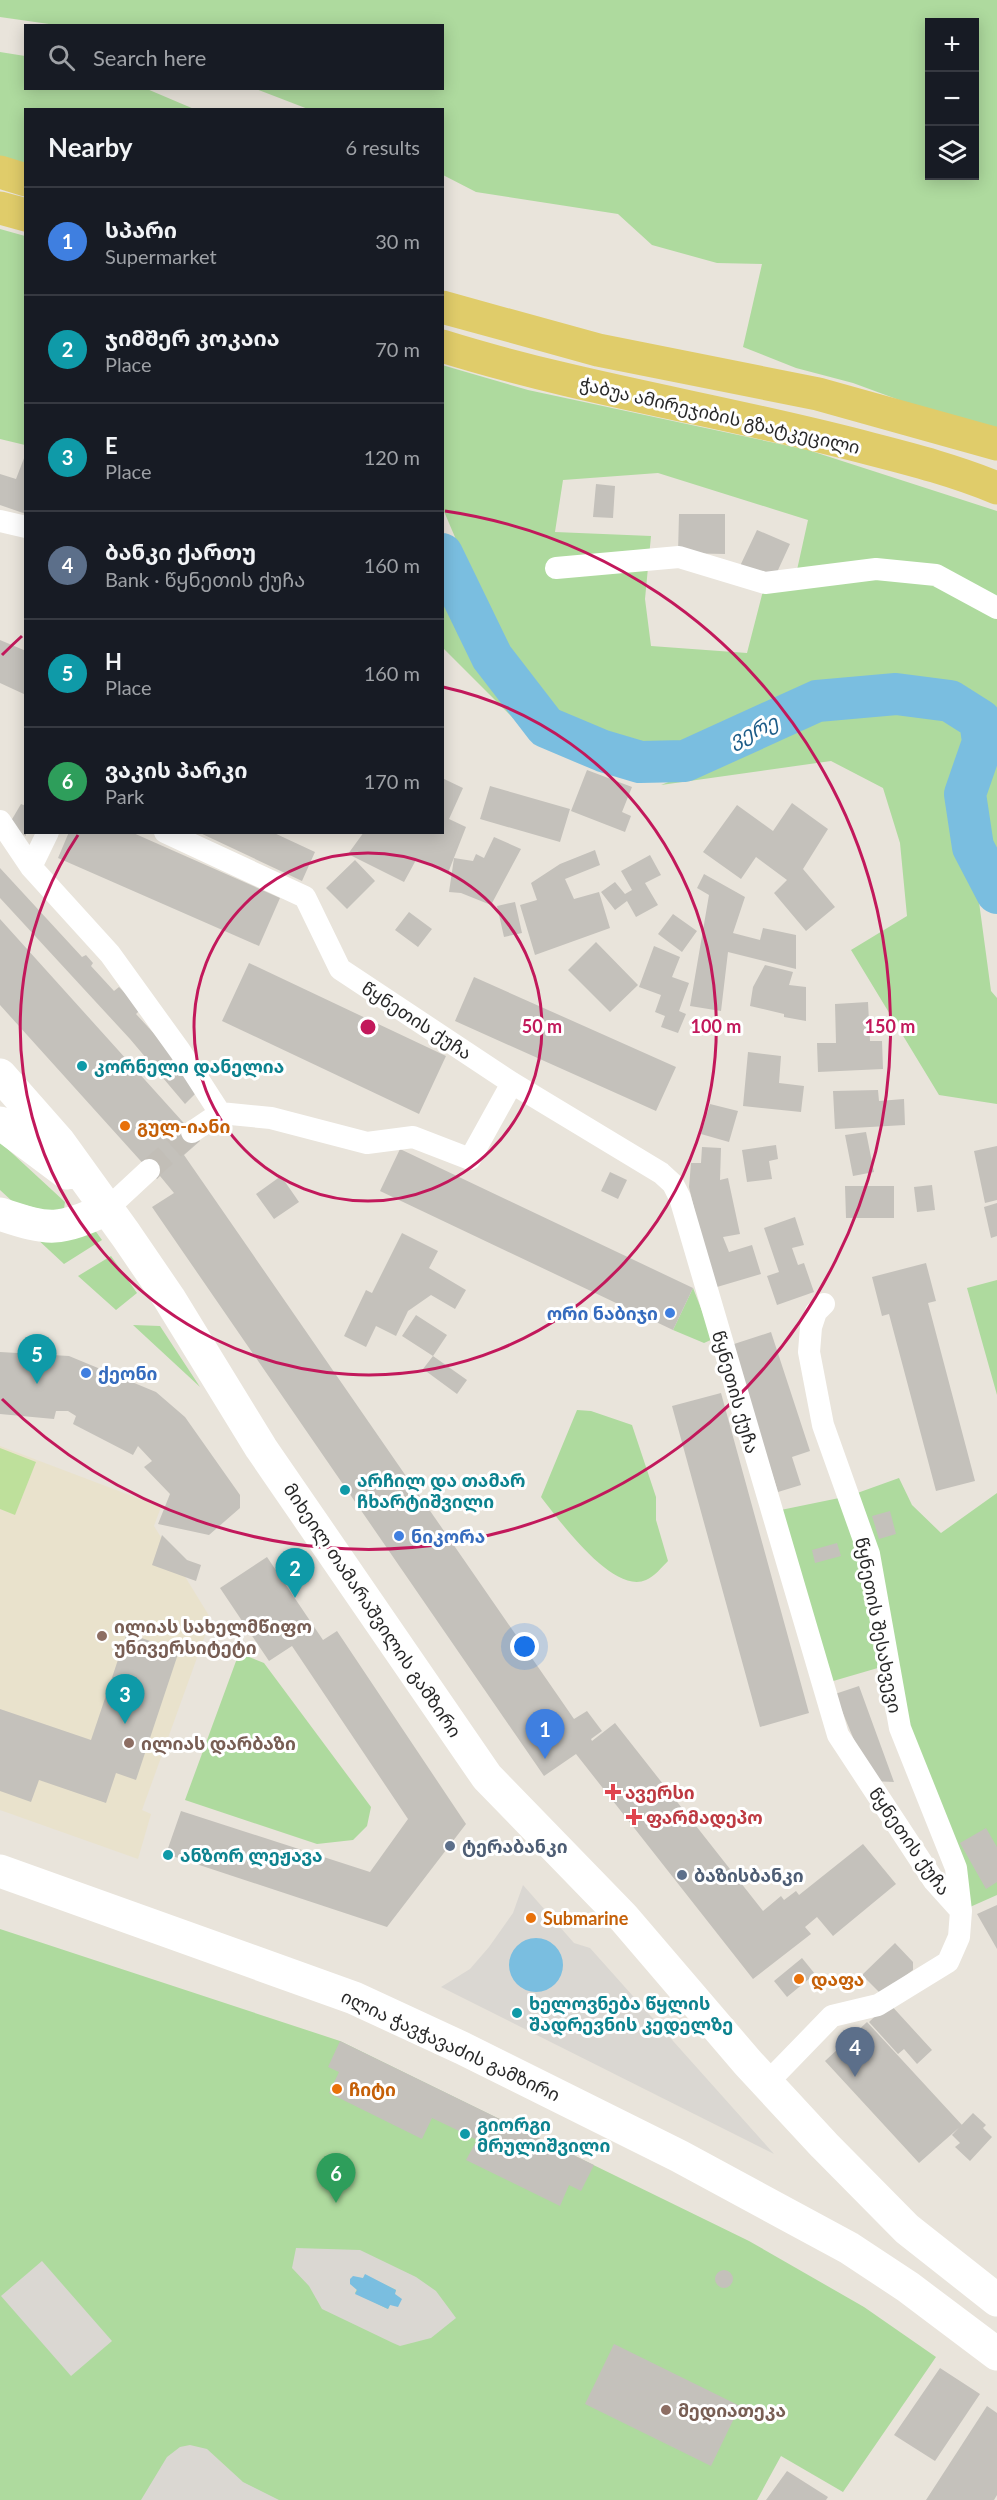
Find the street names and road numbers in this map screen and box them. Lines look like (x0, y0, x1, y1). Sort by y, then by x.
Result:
street label: ჭაბუა ამირეჯიბის გზატკეცილი (578, 372, 862, 459)
street label: წყნეთის ქუჩა (357, 976, 476, 1065)
street label: წყნეთის ქუჩა (707, 1328, 764, 1456)
street label: მიხეილ თამარაშვილის გამზირი (279, 1479, 467, 1742)
street label: წყნეთის შესახვევი (850, 1535, 907, 1715)
street label: წყნეთის ქუჩა (864, 1783, 955, 1900)
street label: ილია ჭავჭავაძის გამზირი (338, 1985, 564, 2106)

